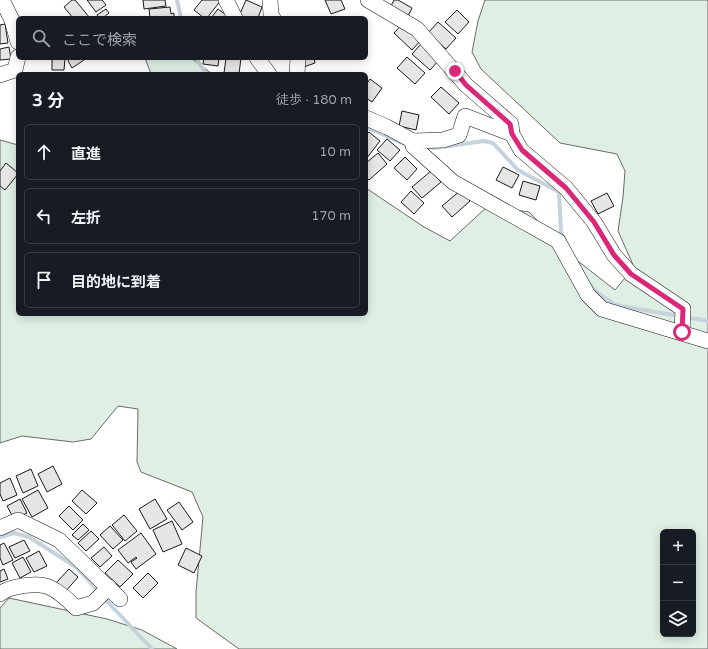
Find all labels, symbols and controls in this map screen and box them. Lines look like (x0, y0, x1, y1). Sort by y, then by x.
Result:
search box (16, 16, 368, 60)
icon: search (30, 27, 52, 49)
text: ここで検索 (62, 31, 137, 49)
route end (446, 62, 464, 80)
text: 3 分 (32, 90, 64, 111)
text: 徒歩 · 180 m (276, 92, 352, 108)
icon: ahead (33, 141, 55, 163)
text: 10 m (319, 144, 351, 160)
text: 直進 (71, 145, 101, 163)
icon: left (33, 205, 55, 227)
text: 170 m (311, 208, 351, 224)
text: 左折 (71, 209, 101, 227)
icon: arrive (33, 269, 55, 291)
text: 目的地に到着 (71, 273, 161, 291)
route start (673, 323, 691, 341)
map controls (660, 529, 696, 637)
button: + (660, 529, 696, 565)
button: − (660, 565, 696, 601)
button: layers (660, 601, 696, 637)

